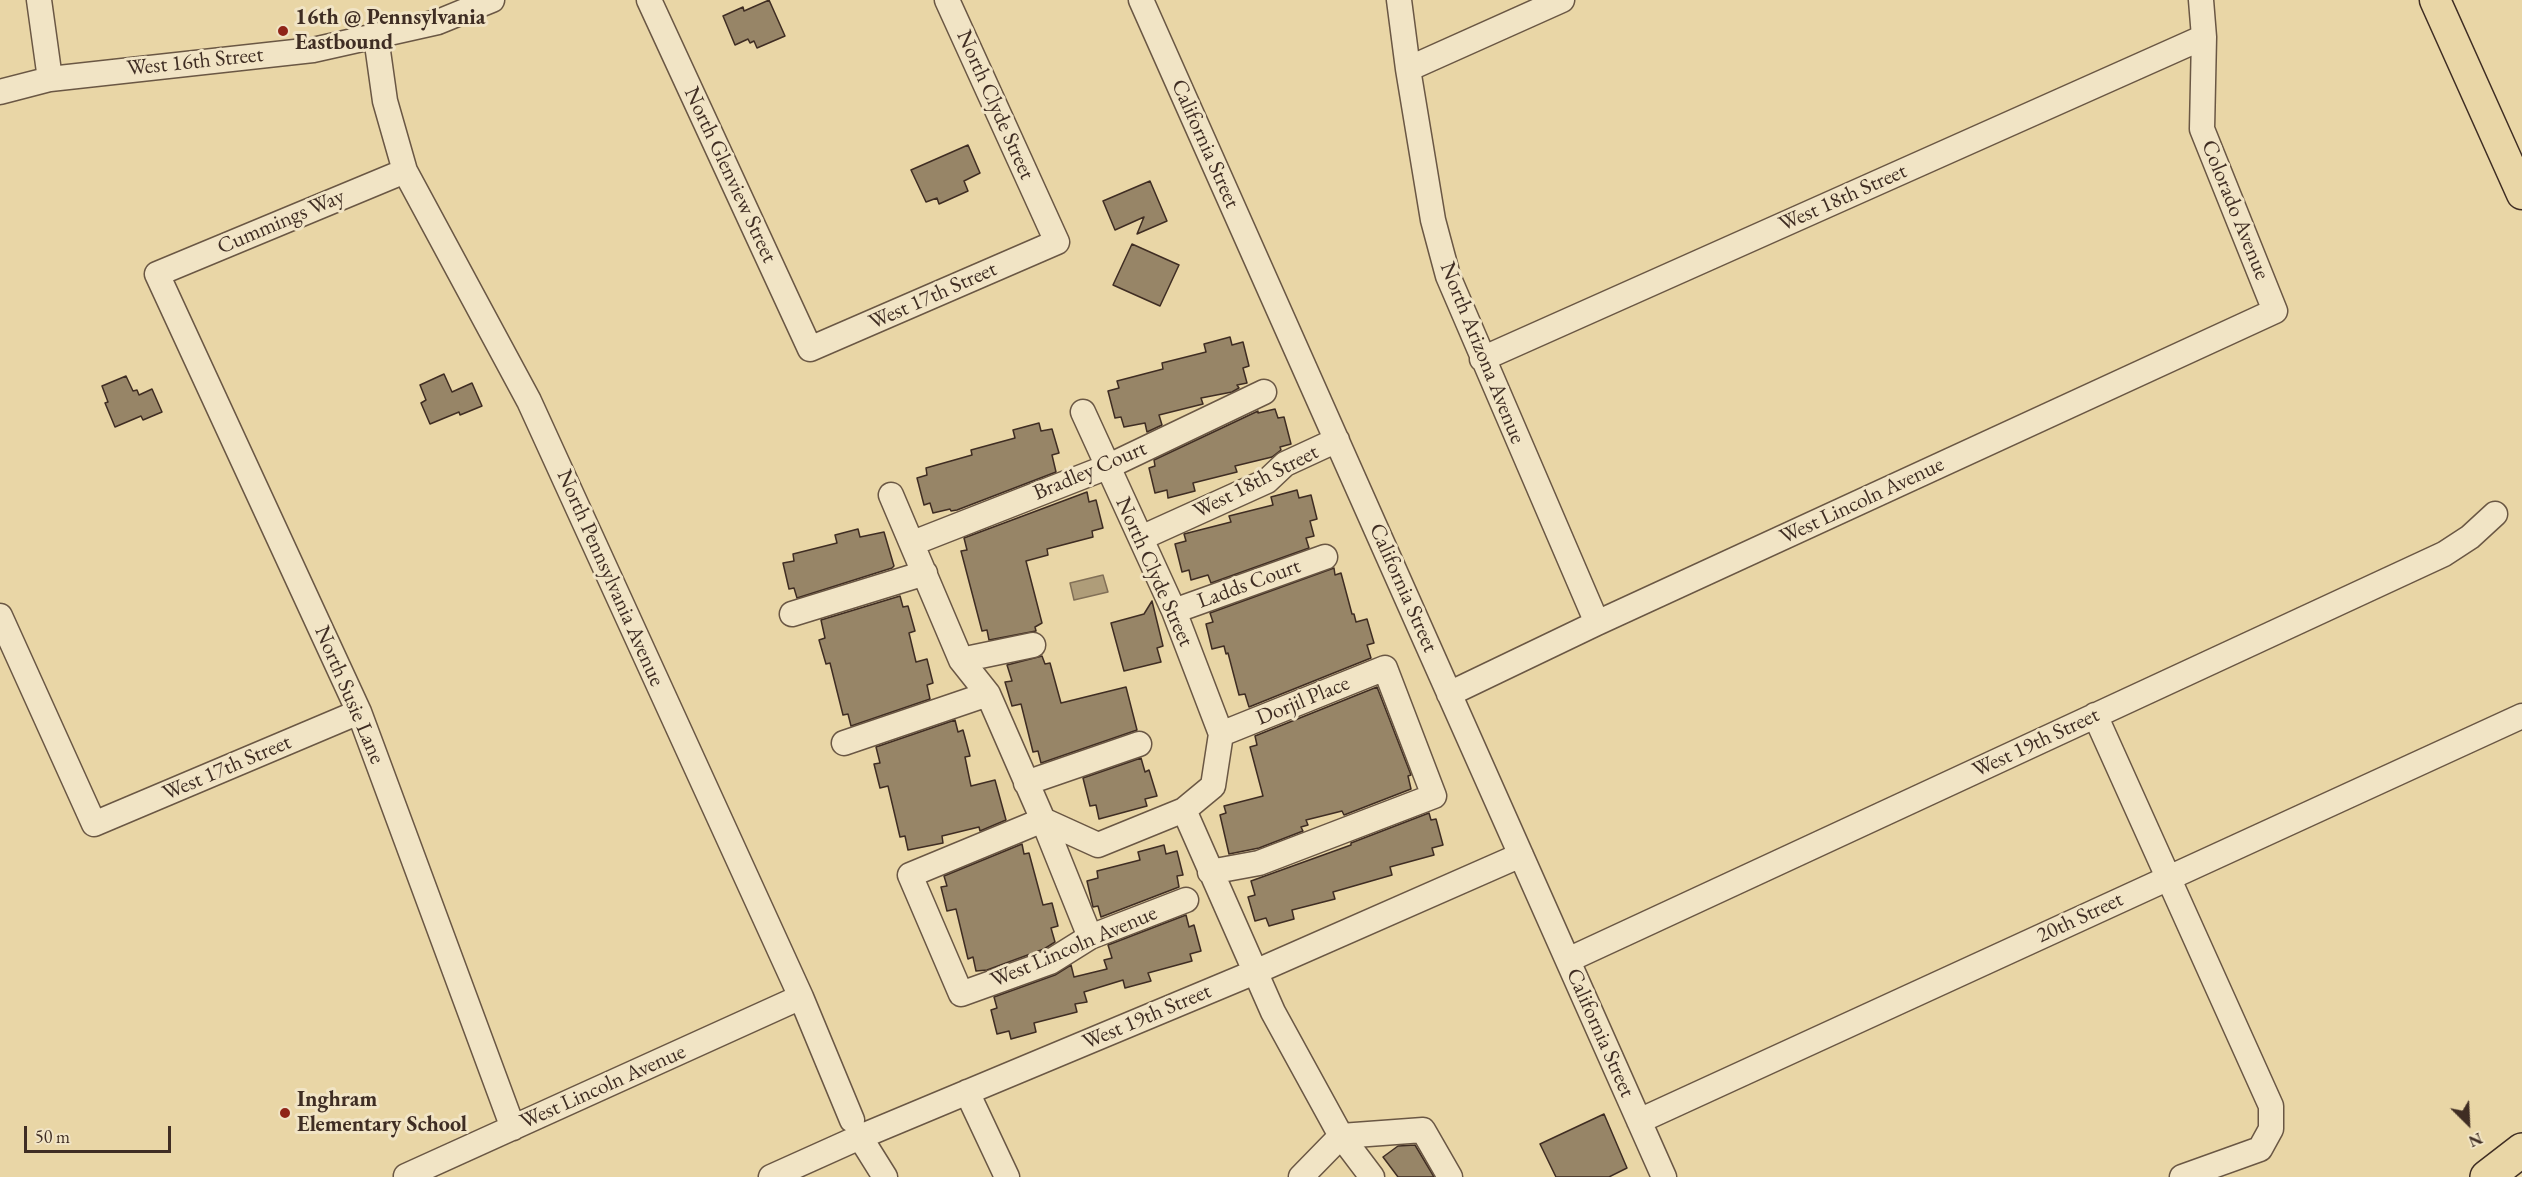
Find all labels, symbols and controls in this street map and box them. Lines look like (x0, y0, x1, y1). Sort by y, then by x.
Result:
place label: 16th @ Pennsylvania Eastbound (295, 5, 485, 56)
marker: 16th @ Pennsylvania Eastbound (276, 24, 290, 38)
street label: North Clyde Street (950, 26, 1040, 184)
street label: West 16th Street (125, 42, 265, 82)
street label: California Street (1165, 75, 1245, 213)
street label: North Glenview Street (678, 83, 782, 267)
street label: Colorado Avenue (2195, 136, 2275, 284)
street label: West 18th Street (1775, 158, 1911, 238)
street label: Cummings Way (213, 183, 349, 261)
street label: West 17th Street (865, 256, 1001, 336)
street label: North Arizona Avenue (1434, 258, 1530, 448)
street label: Bradley Court (1029, 435, 1151, 507)
street label: West 18th Street (1189, 439, 1323, 525)
street label: West Lincoln Avenue (1776, 451, 1948, 551)
street label: North Pennsylvania Avenue (550, 466, 670, 690)
street label: North Clyde Street (1109, 493, 1199, 651)
street label: California Street (1363, 519, 1443, 657)
street label: Ladds Court (1194, 553, 1304, 615)
street label: North Susie Lane (308, 622, 390, 768)
street label: Dorjil Place (1253, 670, 1353, 732)
street label: West 19th Street (1968, 702, 2104, 784)
street label: West 17th Street (159, 729, 295, 807)
street label: 20th Street (2033, 887, 2127, 949)
street label: West Lincoln Avenue (987, 900, 1161, 994)
street label: California Street (1560, 964, 1640, 1102)
street label: West 19th Street (1079, 978, 1215, 1056)
street label: West Lincoln Avenue (516, 1039, 690, 1135)
place label: Inghram Elementary School (297, 1087, 467, 1138)
north arrow (2438, 1093, 2498, 1153)
marker: Inghram Elementary School (278, 1106, 292, 1120)
scale bar (27, 1114, 174, 1152)
text: 50 m (35, 1125, 70, 1148)
text: N (2465, 1128, 2486, 1152)

